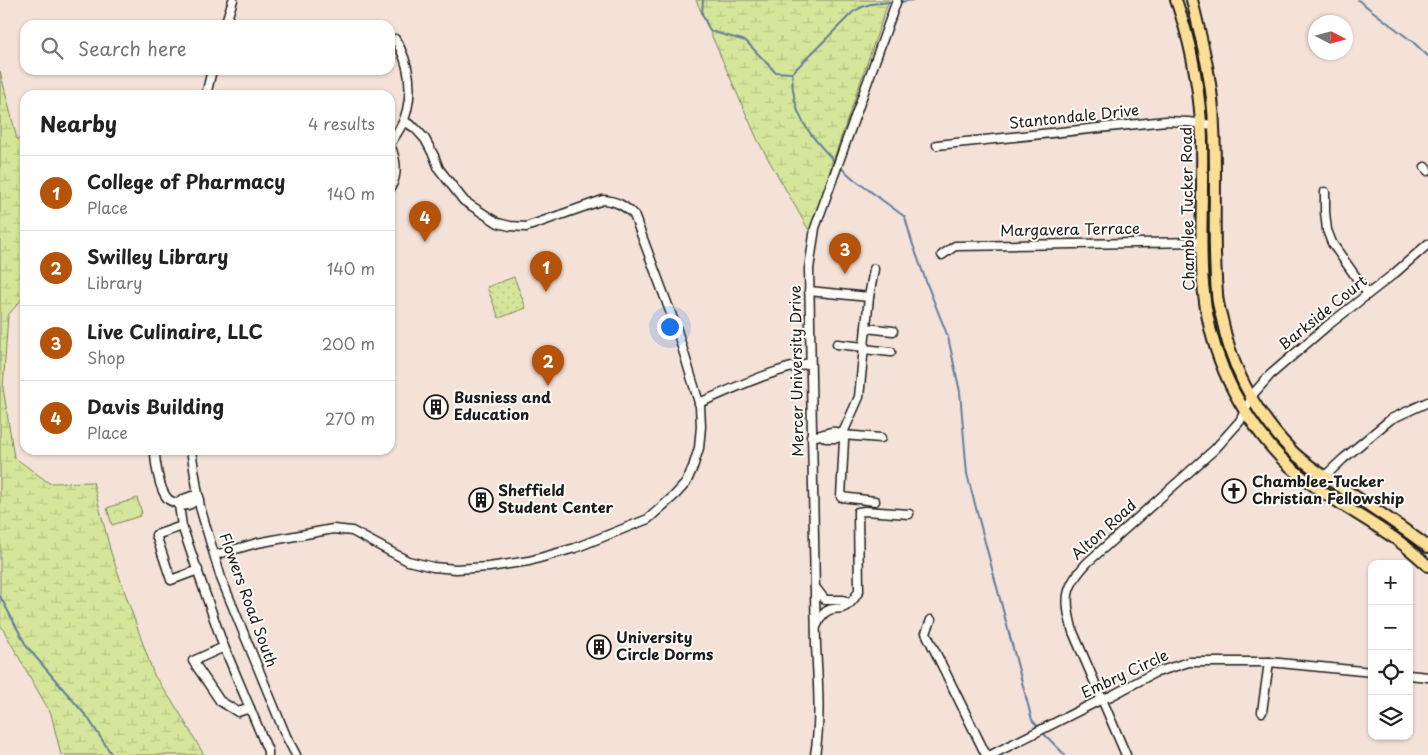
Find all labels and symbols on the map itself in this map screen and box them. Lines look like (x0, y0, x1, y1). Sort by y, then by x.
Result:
north arrow (1308, 15, 1353, 60)
street label: Stantondale Drive (1008, 97, 1140, 134)
street label: Chamblee Tucker Road (1174, 127, 1199, 291)
pin: 4 (409, 201, 441, 242)
street label: Margavera Terrace (1000, 216, 1140, 241)
pin: 3 (829, 233, 861, 274)
pin: 1 (530, 251, 562, 292)
street label: Barkside Court (1273, 269, 1371, 355)
street label: Mercer University Drive (783, 285, 808, 457)
your location (657, 314, 683, 340)
pin: 2 (532, 345, 564, 386)
place label: Busniess and Education (454, 385, 551, 425)
building icon: Busniess and Education (423, 394, 449, 420)
place label: Chamblee-Tucker Christian Fellowship (1252, 469, 1404, 509)
place label: Sheffield Student Center (498, 478, 614, 518)
church icon: Chamblee-Tucker Christian Fellowship (1221, 478, 1247, 504)
building icon: Sheffield Student Center (468, 487, 494, 513)
street label: Alton Road (1065, 493, 1141, 565)
street label: Flowers Road South (214, 529, 284, 670)
place label: University Circle Dorms (616, 625, 713, 665)
building icon: University Circle Dorms (586, 634, 612, 660)
street label: Embry Circle (1077, 642, 1172, 703)

